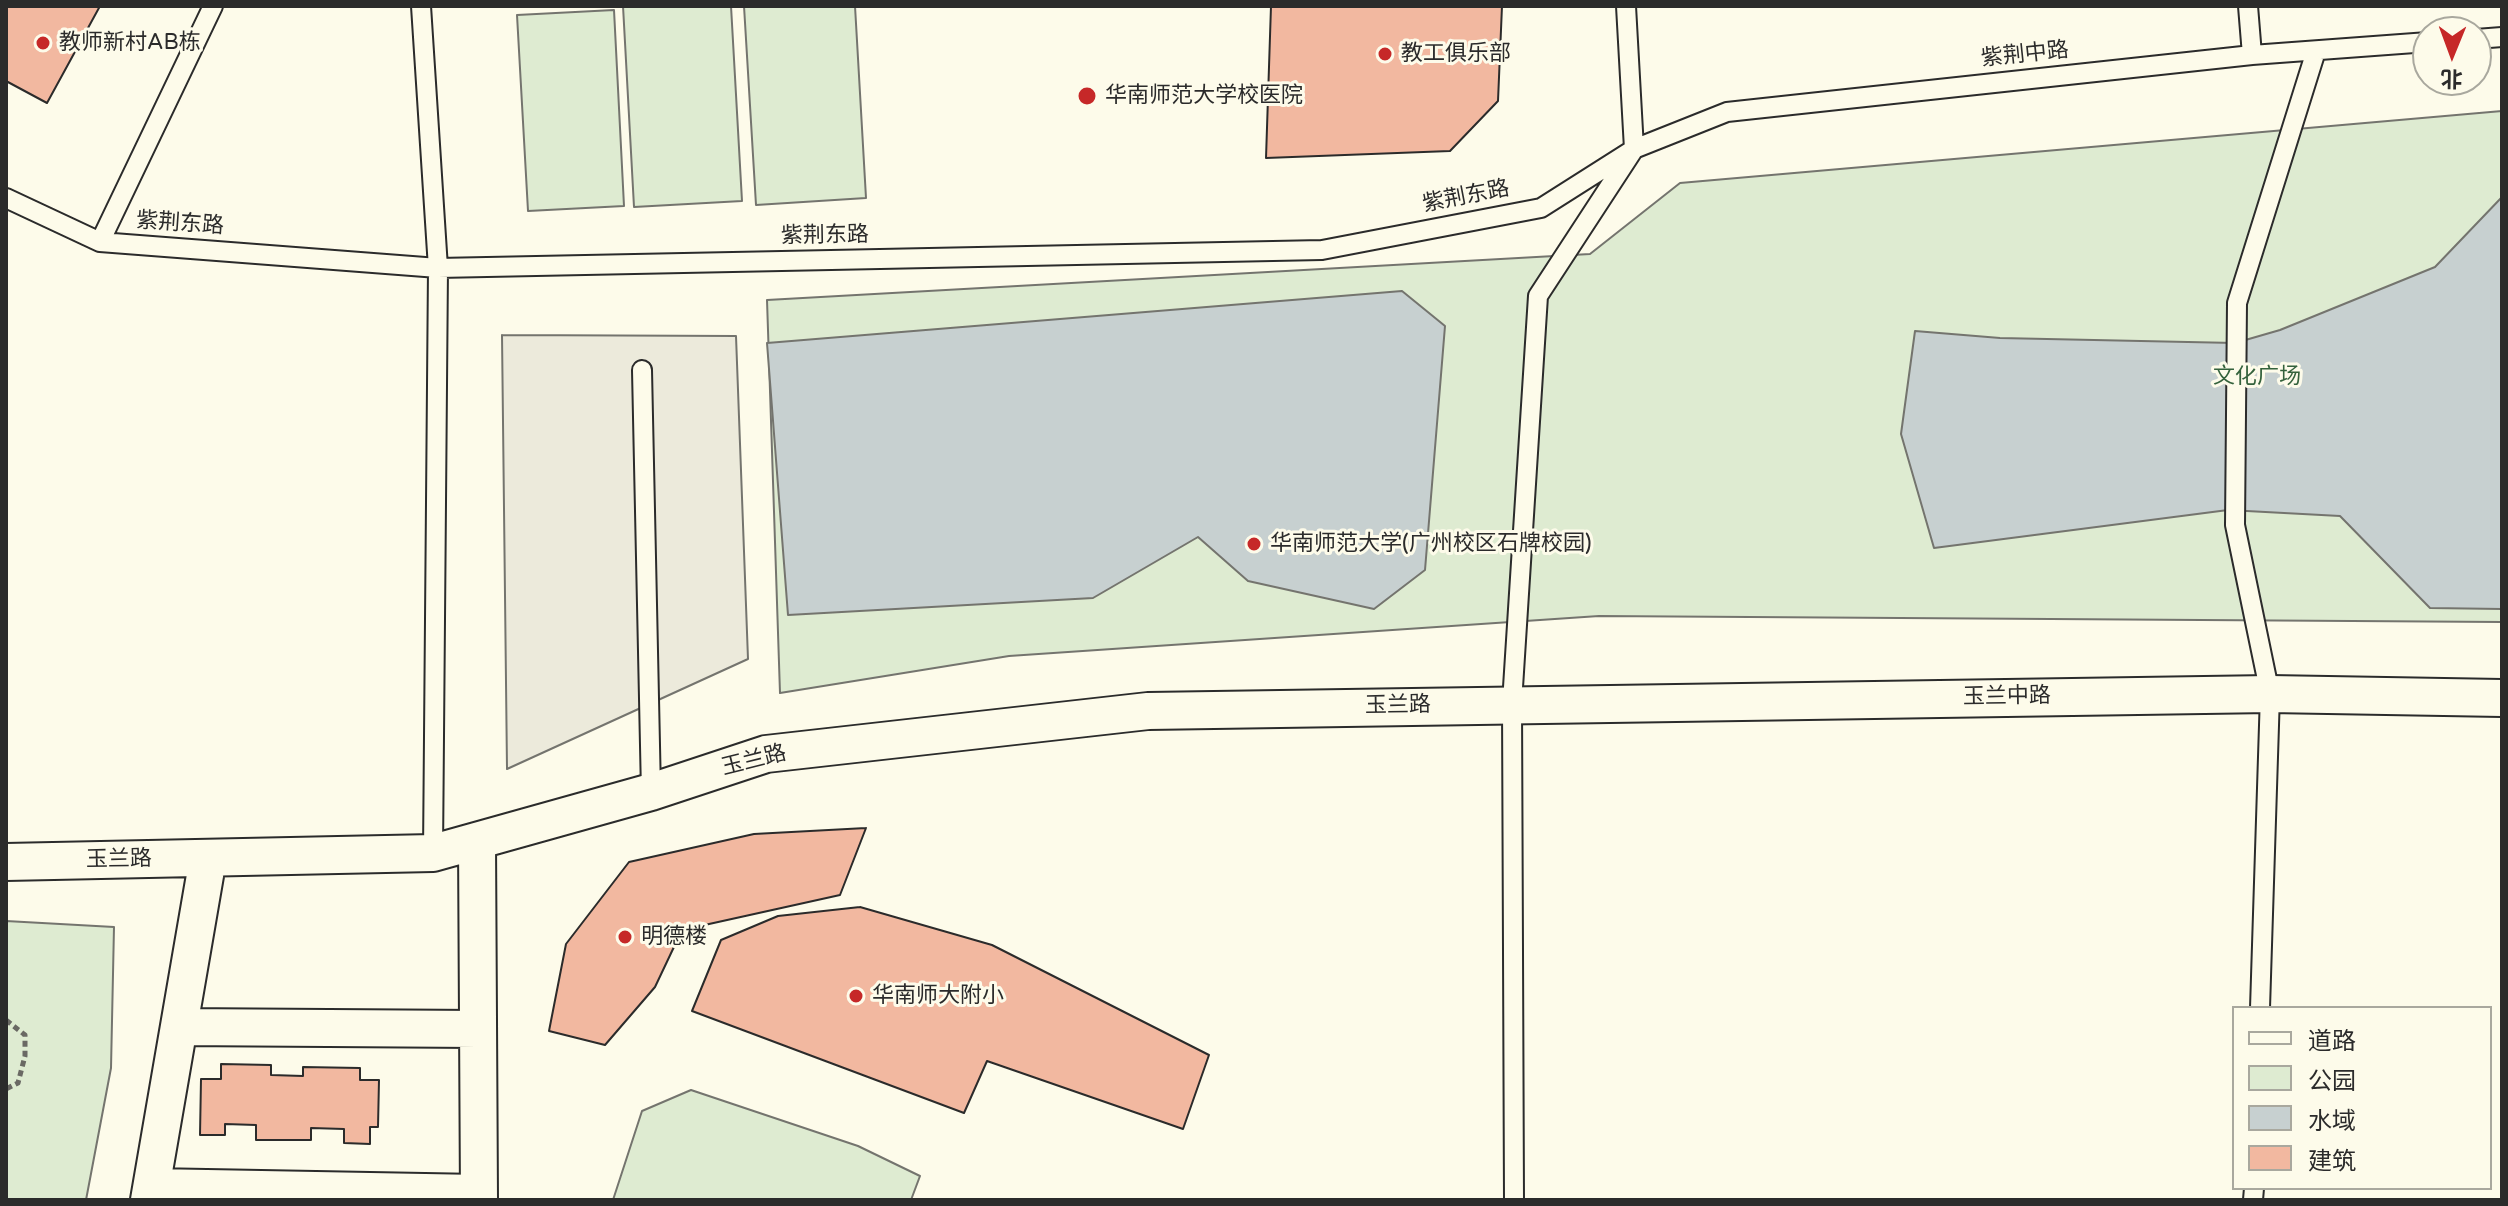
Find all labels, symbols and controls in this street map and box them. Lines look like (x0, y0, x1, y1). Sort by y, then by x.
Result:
north arrow (2412, 16, 2492, 96)
place label: 教师新村AB栋 (59, 30, 201, 56)
marker: 教师新村AB栋 (34, 34, 52, 52)
street label: 紫荆中路 (1980, 37, 2070, 73)
place label: 教工俱乐部 (1401, 41, 1511, 67)
marker: 教工俱乐部 (1376, 45, 1394, 63)
text: 北 (2440, 65, 2463, 91)
place label: 华南师范大学校医院 (1105, 83, 1303, 109)
marker: 华南师范大学校医院 (1076, 85, 1098, 107)
street label: 紫荆东路 (1420, 176, 1512, 218)
street label: 紫荆东路 (135, 208, 225, 240)
street label: 紫荆东路 (781, 222, 869, 250)
park label: 文化广场 (2213, 364, 2301, 390)
place label: 华南师范大学(广州校区石牌校园) (1270, 531, 1592, 557)
marker: 华南师范大学(广州校区石牌校园) (1245, 535, 1263, 553)
street label: 玉兰中路 (1963, 683, 2051, 711)
street label: 玉兰路 (1365, 692, 1431, 720)
street label: 玉兰路 (719, 740, 789, 782)
street label: 玉兰路 (86, 846, 152, 874)
place label: 明德楼 (641, 924, 707, 950)
marker: 明德楼 (616, 928, 634, 946)
place label: 华南师大附小 (872, 983, 1004, 1009)
marker: 华南师大附小 (847, 987, 865, 1005)
legend (2232, 1006, 2492, 1190)
text: 道路 (2308, 1027, 2356, 1056)
text: 公园 (2308, 1067, 2356, 1096)
text: 水域 (2308, 1107, 2356, 1136)
text: 建筑 (2308, 1147, 2356, 1176)

